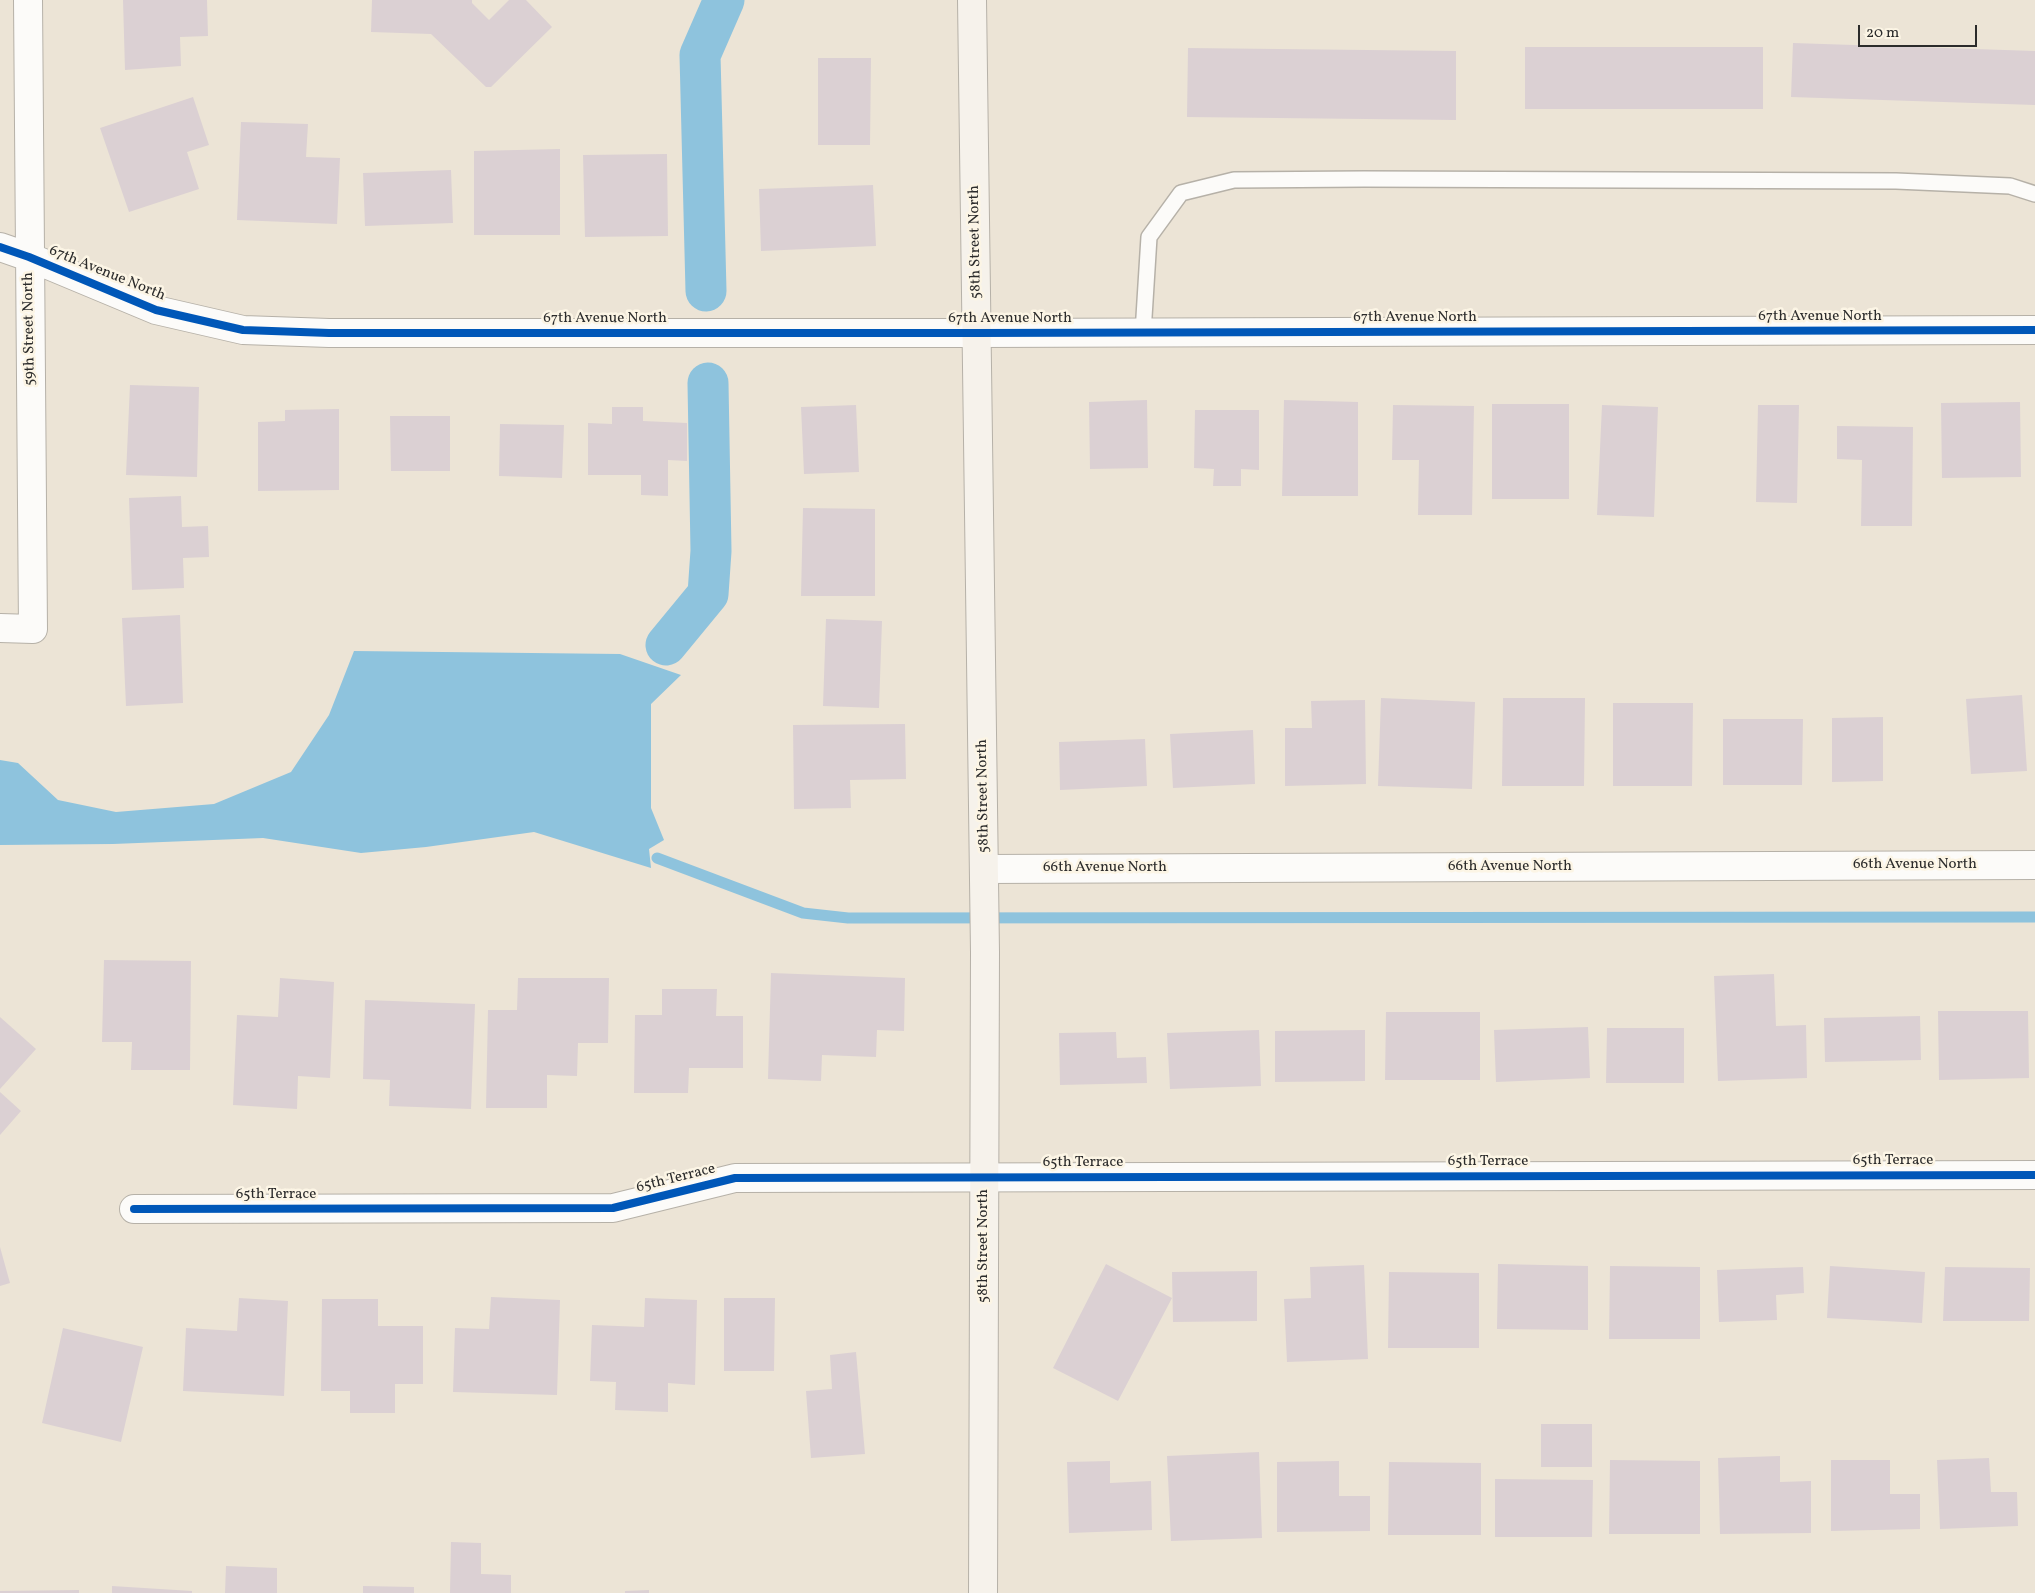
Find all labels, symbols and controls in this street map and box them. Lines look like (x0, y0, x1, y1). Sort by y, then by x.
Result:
scale bar (1860, 15, 1979, 47)
text: 20 m (1866, 23, 1899, 44)
street label: 58th Street North (966, 185, 986, 299)
street label: 67th Avenue North (46, 242, 168, 306)
street label: 59th Street North (20, 272, 40, 386)
street label: 67th Avenue North (1758, 308, 1882, 326)
street label: 67th Avenue North (1353, 309, 1477, 327)
street label: 67th Avenue North (543, 310, 667, 328)
street label: 67th Avenue North (948, 310, 1072, 328)
street label: 58th Street North (974, 739, 994, 853)
street label: 66th Avenue North (1853, 856, 1977, 874)
street label: 66th Avenue North (1448, 858, 1572, 876)
street label: 66th Avenue North (1043, 859, 1167, 877)
street label: 65th Terrace (1853, 1152, 1933, 1170)
street label: 65th Terrace (1448, 1153, 1528, 1171)
street label: 65th Terrace (1043, 1154, 1123, 1172)
street label: 65th Terrace (635, 1161, 717, 1197)
street label: 65th Terrace (236, 1186, 316, 1204)
street label: 58th Street North (975, 1189, 993, 1303)

